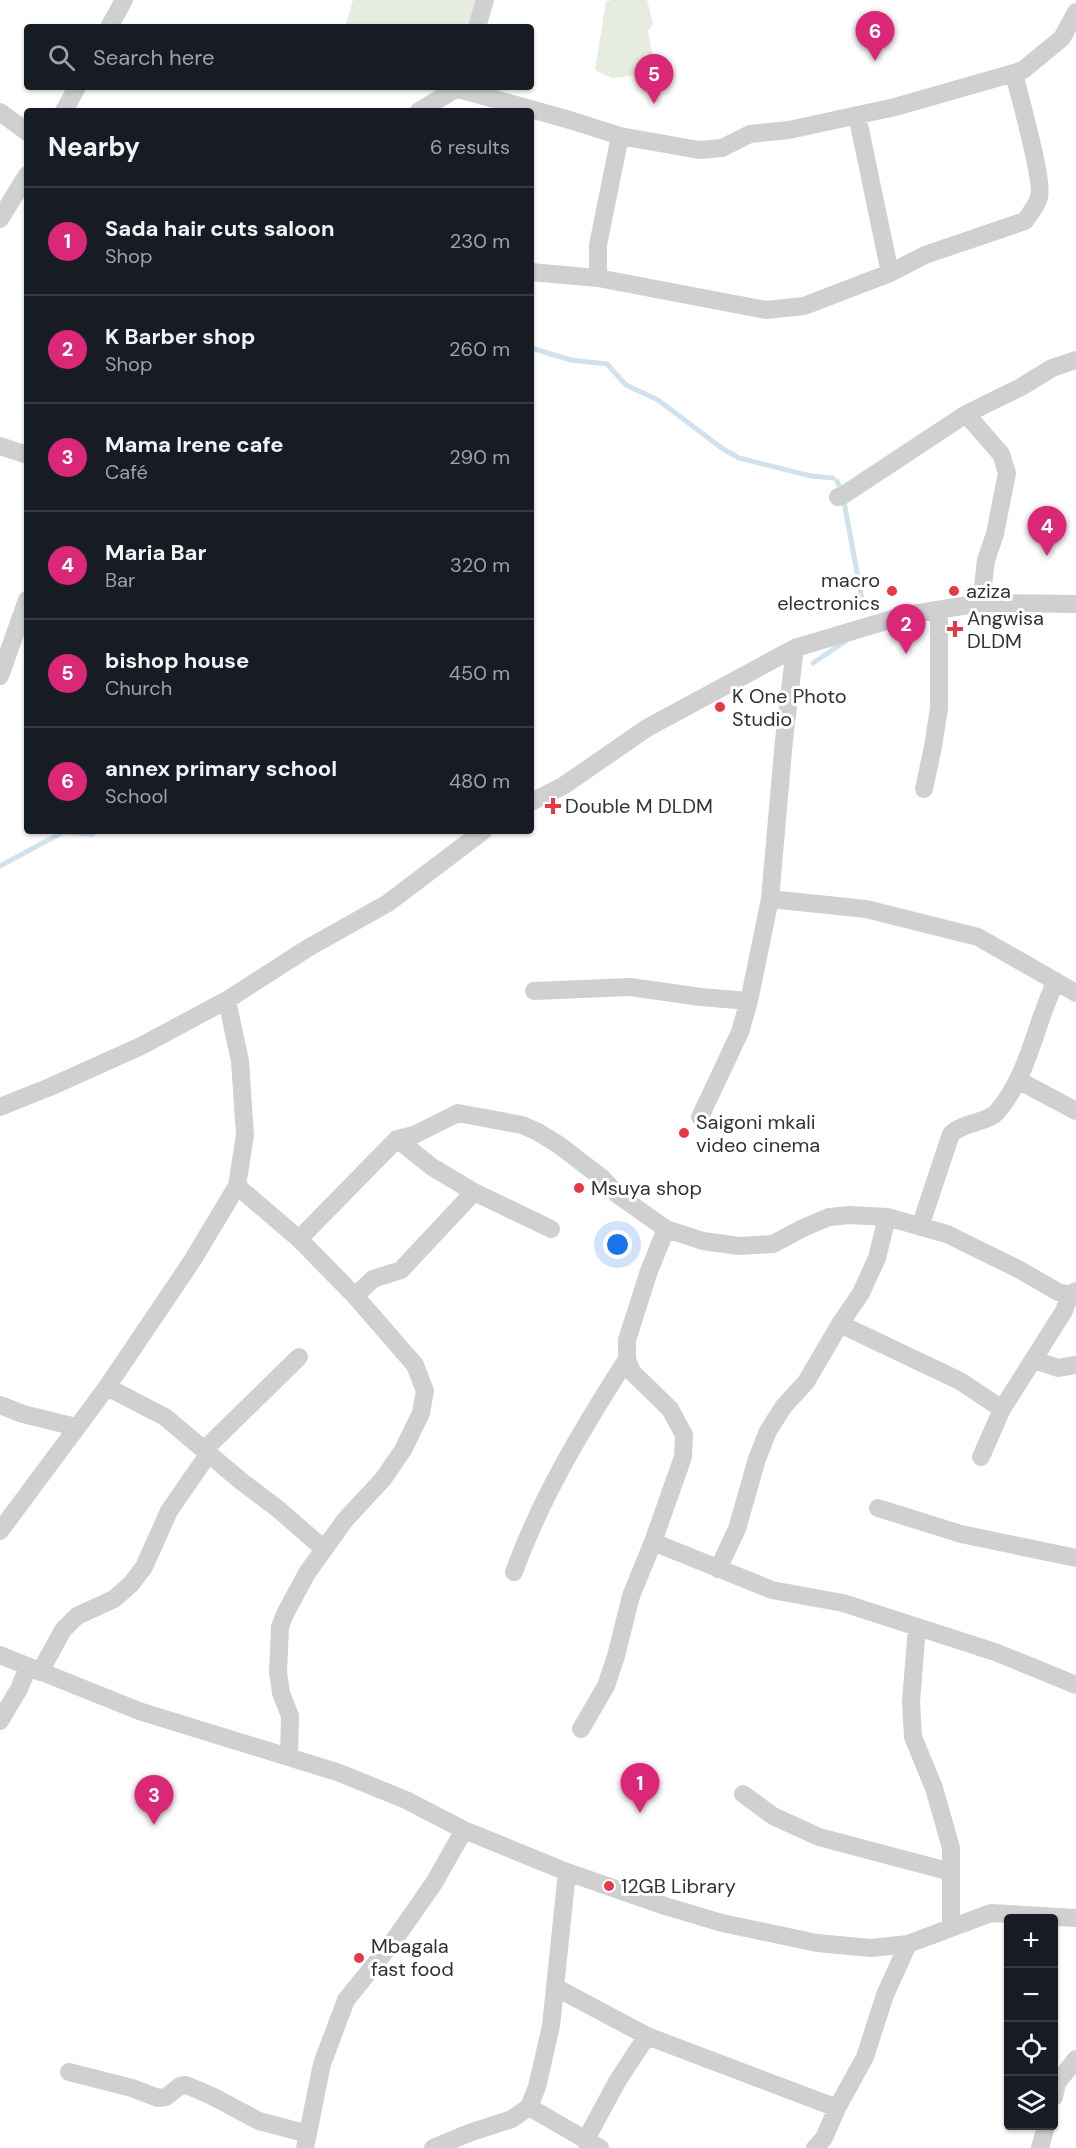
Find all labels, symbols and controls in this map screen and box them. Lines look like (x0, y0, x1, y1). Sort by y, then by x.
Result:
pin: 6 (856, 11, 894, 61)
search box (24, 24, 534, 90)
icon: search (45, 41, 78, 74)
text: Search here (93, 43, 214, 72)
pin: 5 (634, 54, 674, 104)
text: Nearby (48, 130, 140, 164)
text: 6 results (430, 134, 510, 160)
text: Sada hair cuts saloon (105, 214, 335, 243)
text: 1 (64, 228, 71, 254)
text: 230 m (450, 228, 510, 254)
text: Shop (105, 243, 152, 269)
text: K Barber shop (105, 322, 255, 351)
text: 2 (62, 336, 73, 362)
text: 260 m (449, 336, 510, 362)
text: Shop (105, 351, 152, 377)
text: Mama Irene cafe (105, 430, 283, 459)
text: 3 (61, 444, 74, 470)
text: 290 m (449, 444, 510, 470)
text: Café (105, 459, 148, 485)
pin: 4 (1028, 506, 1066, 556)
text: Maria Bar (105, 538, 206, 567)
text: 4 (61, 552, 74, 578)
text: 320 m (450, 552, 510, 578)
text: Bar (105, 567, 135, 593)
place label: macro electronics (777, 567, 880, 616)
place label: aziza (966, 578, 1011, 604)
marker: macro electronics (885, 584, 899, 598)
marker: aziza (947, 584, 961, 598)
pin: 2 (886, 604, 926, 654)
place label: Angwisa DLDM (967, 605, 1044, 654)
marker: Angwisa DLDM (948, 622, 962, 636)
text: bishop house (105, 646, 249, 675)
text: 5 (61, 660, 74, 686)
text: 450 m (449, 660, 510, 686)
text: Church (105, 675, 172, 701)
place label: K One Photo Studio (732, 683, 847, 732)
marker: K One Photo Studio (713, 700, 727, 714)
text: annex primary school (105, 754, 337, 783)
text: 6 (61, 768, 74, 794)
text: 480 m (449, 768, 510, 794)
text: School (105, 783, 168, 809)
place label: Double M DLDM (565, 793, 713, 819)
marker: Double M DLDM (546, 799, 560, 813)
place label: Saigoni mkali video cinema (696, 1109, 820, 1158)
marker: Saigoni mkali video cinema (677, 1126, 691, 1140)
place label: Msuya shop (591, 1175, 702, 1201)
marker: Msuya shop (572, 1181, 586, 1195)
your location (603, 1230, 632, 1259)
pin: 1 (620, 1764, 660, 1813)
pin: 3 (134, 1776, 174, 1825)
place label: 12GB Library (621, 1873, 736, 1899)
marker: 12GB Library (602, 1879, 616, 1893)
map controls (1004, 1914, 1058, 2130)
button: + (1004, 1914, 1058, 1968)
place label: Mbagala fast food (371, 1933, 454, 1982)
marker: Mbagala fast food (352, 1951, 366, 1965)
button: − (1004, 1968, 1058, 2022)
button: locate (1004, 2022, 1058, 2076)
button: layers (1004, 2076, 1058, 2130)

